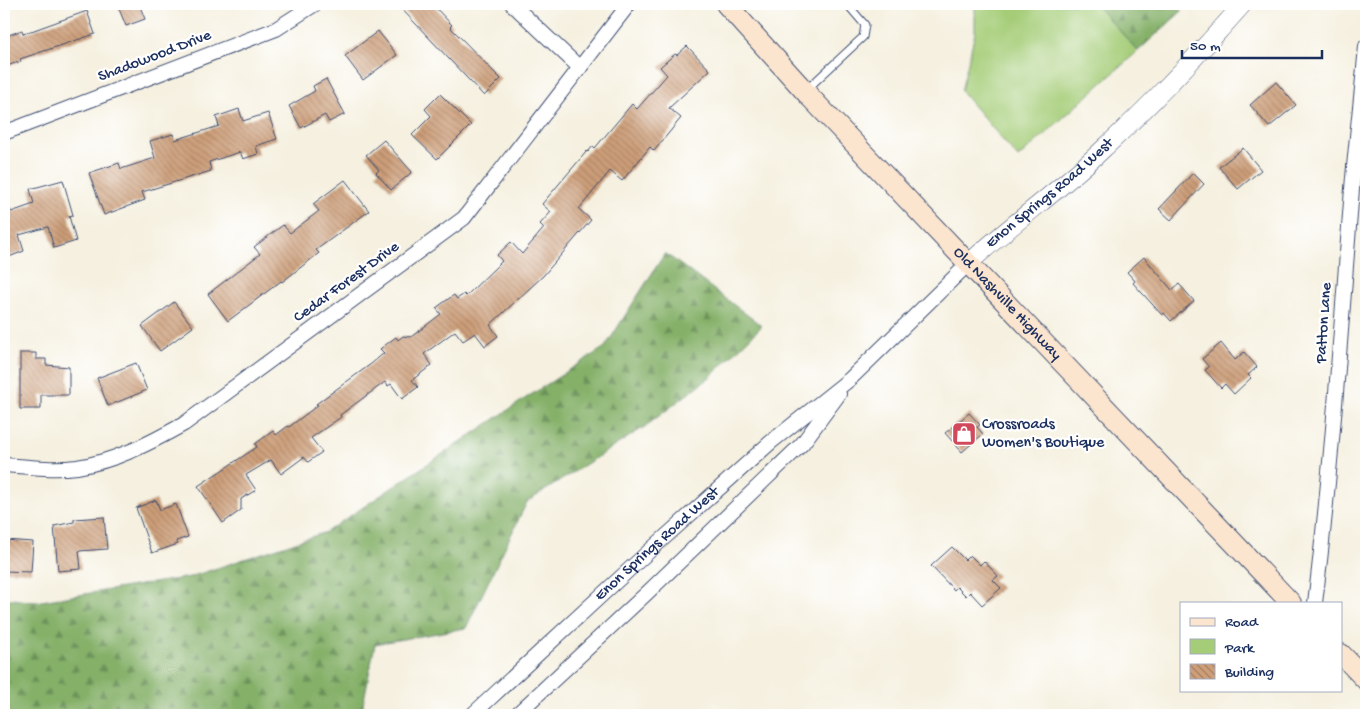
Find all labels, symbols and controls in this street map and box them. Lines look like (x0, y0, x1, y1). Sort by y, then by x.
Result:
street label: Shadowood Drive (96, 26, 215, 87)
scale bar (1182, 28, 1322, 60)
text: 50 m (1190, 38, 1221, 56)
street label: Enon Springs Road West (982, 134, 1119, 253)
street label: Cedar Forest Drive (290, 238, 404, 328)
street label: Old Nashville Highway (949, 243, 1065, 365)
street label: Patton Lane (1313, 281, 1337, 365)
place label: Crossroads Women's Boutique (982, 416, 1105, 453)
shop icon: Crossroads Women's Boutique (951, 421, 977, 447)
street label: Enon Springs Road West (591, 482, 725, 606)
legend (1180, 602, 1342, 692)
text: Road (1225, 614, 1259, 632)
text: Park (1224, 640, 1255, 658)
text: Building (1224, 664, 1274, 682)

